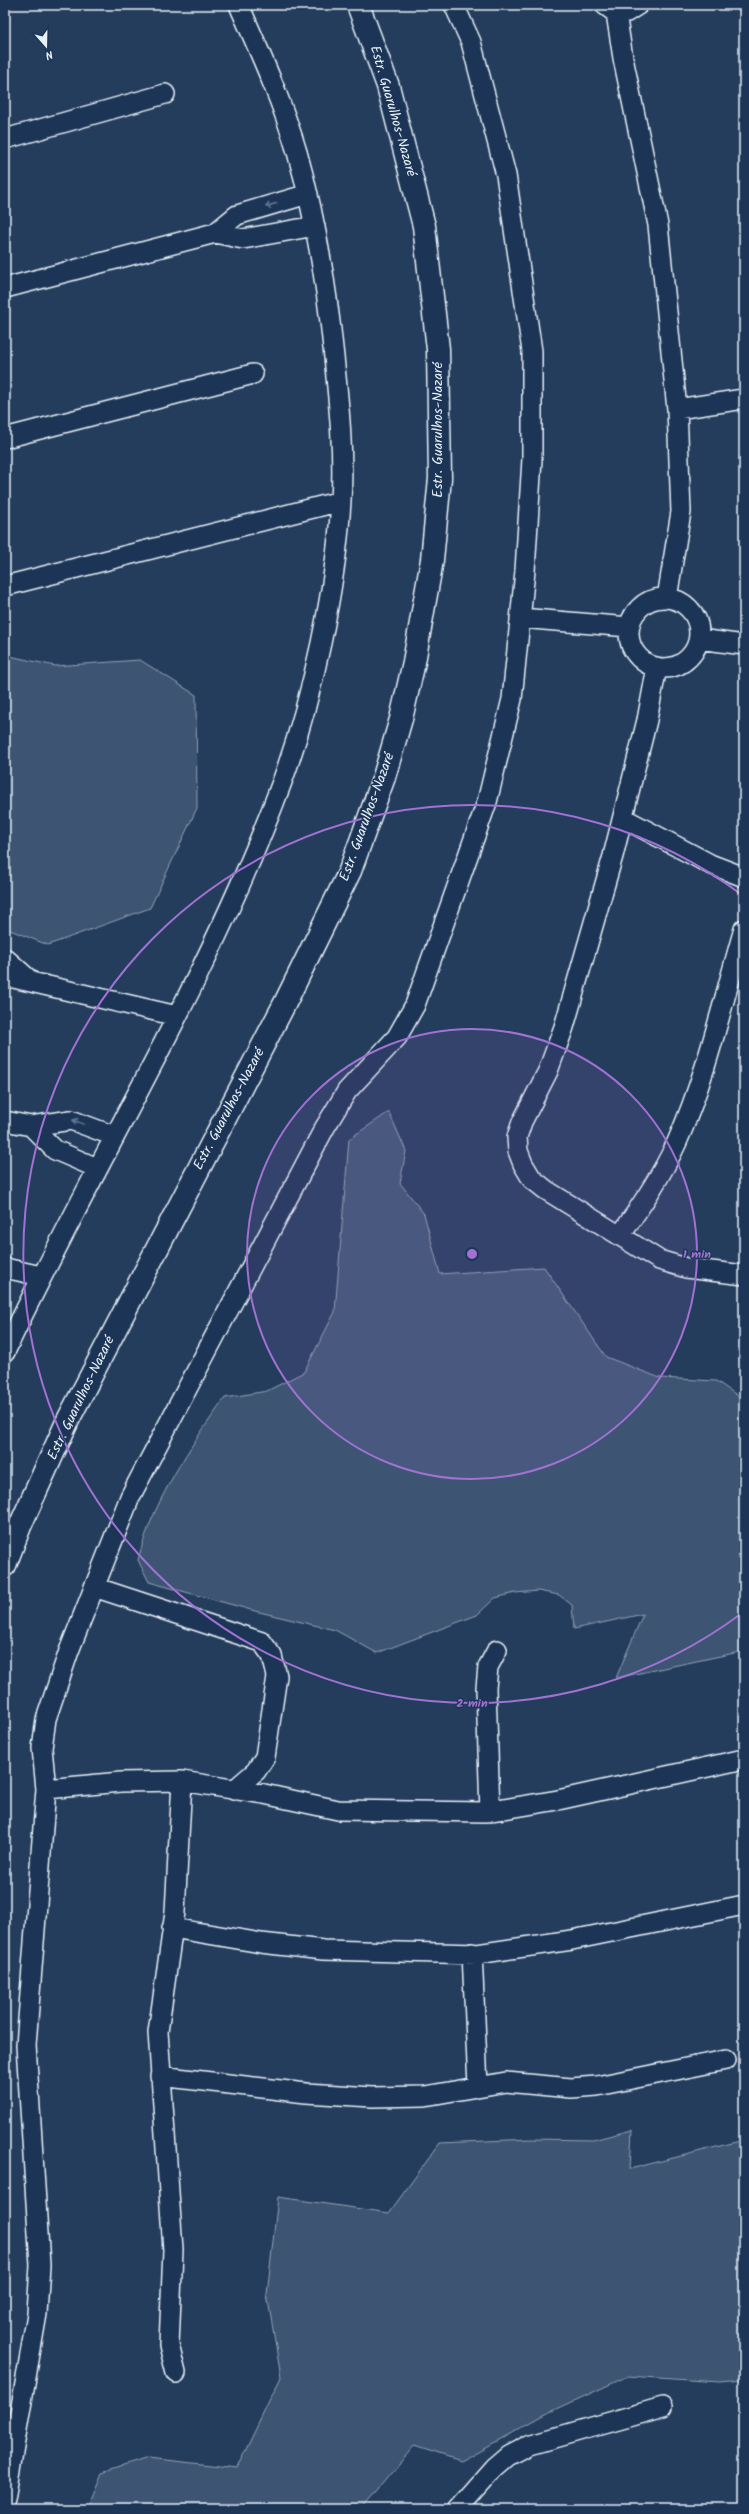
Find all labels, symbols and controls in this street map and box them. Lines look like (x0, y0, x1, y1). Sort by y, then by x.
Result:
north arrow (26, 26, 66, 66)
street label: Estr. Guarulhos-Nazaré (364, 43, 422, 180)
text: N (43, 45, 55, 64)
one-way arrow (264, 202, 277, 209)
street label: Estr. Guarulhos-Nazaré (427, 361, 449, 498)
street label: Estr. Guarulhos-Nazaré (333, 749, 401, 884)
street label: Estr. Guarulhos-Nazaré (187, 1043, 271, 1174)
one-way arrow (72, 1118, 84, 1126)
text: 1 min (683, 1245, 711, 1264)
centre of rings (465, 1247, 479, 1261)
street label: Estr. Guarulhos-Nazaré (41, 1331, 121, 1464)
text: 2 min (456, 1694, 488, 1713)

